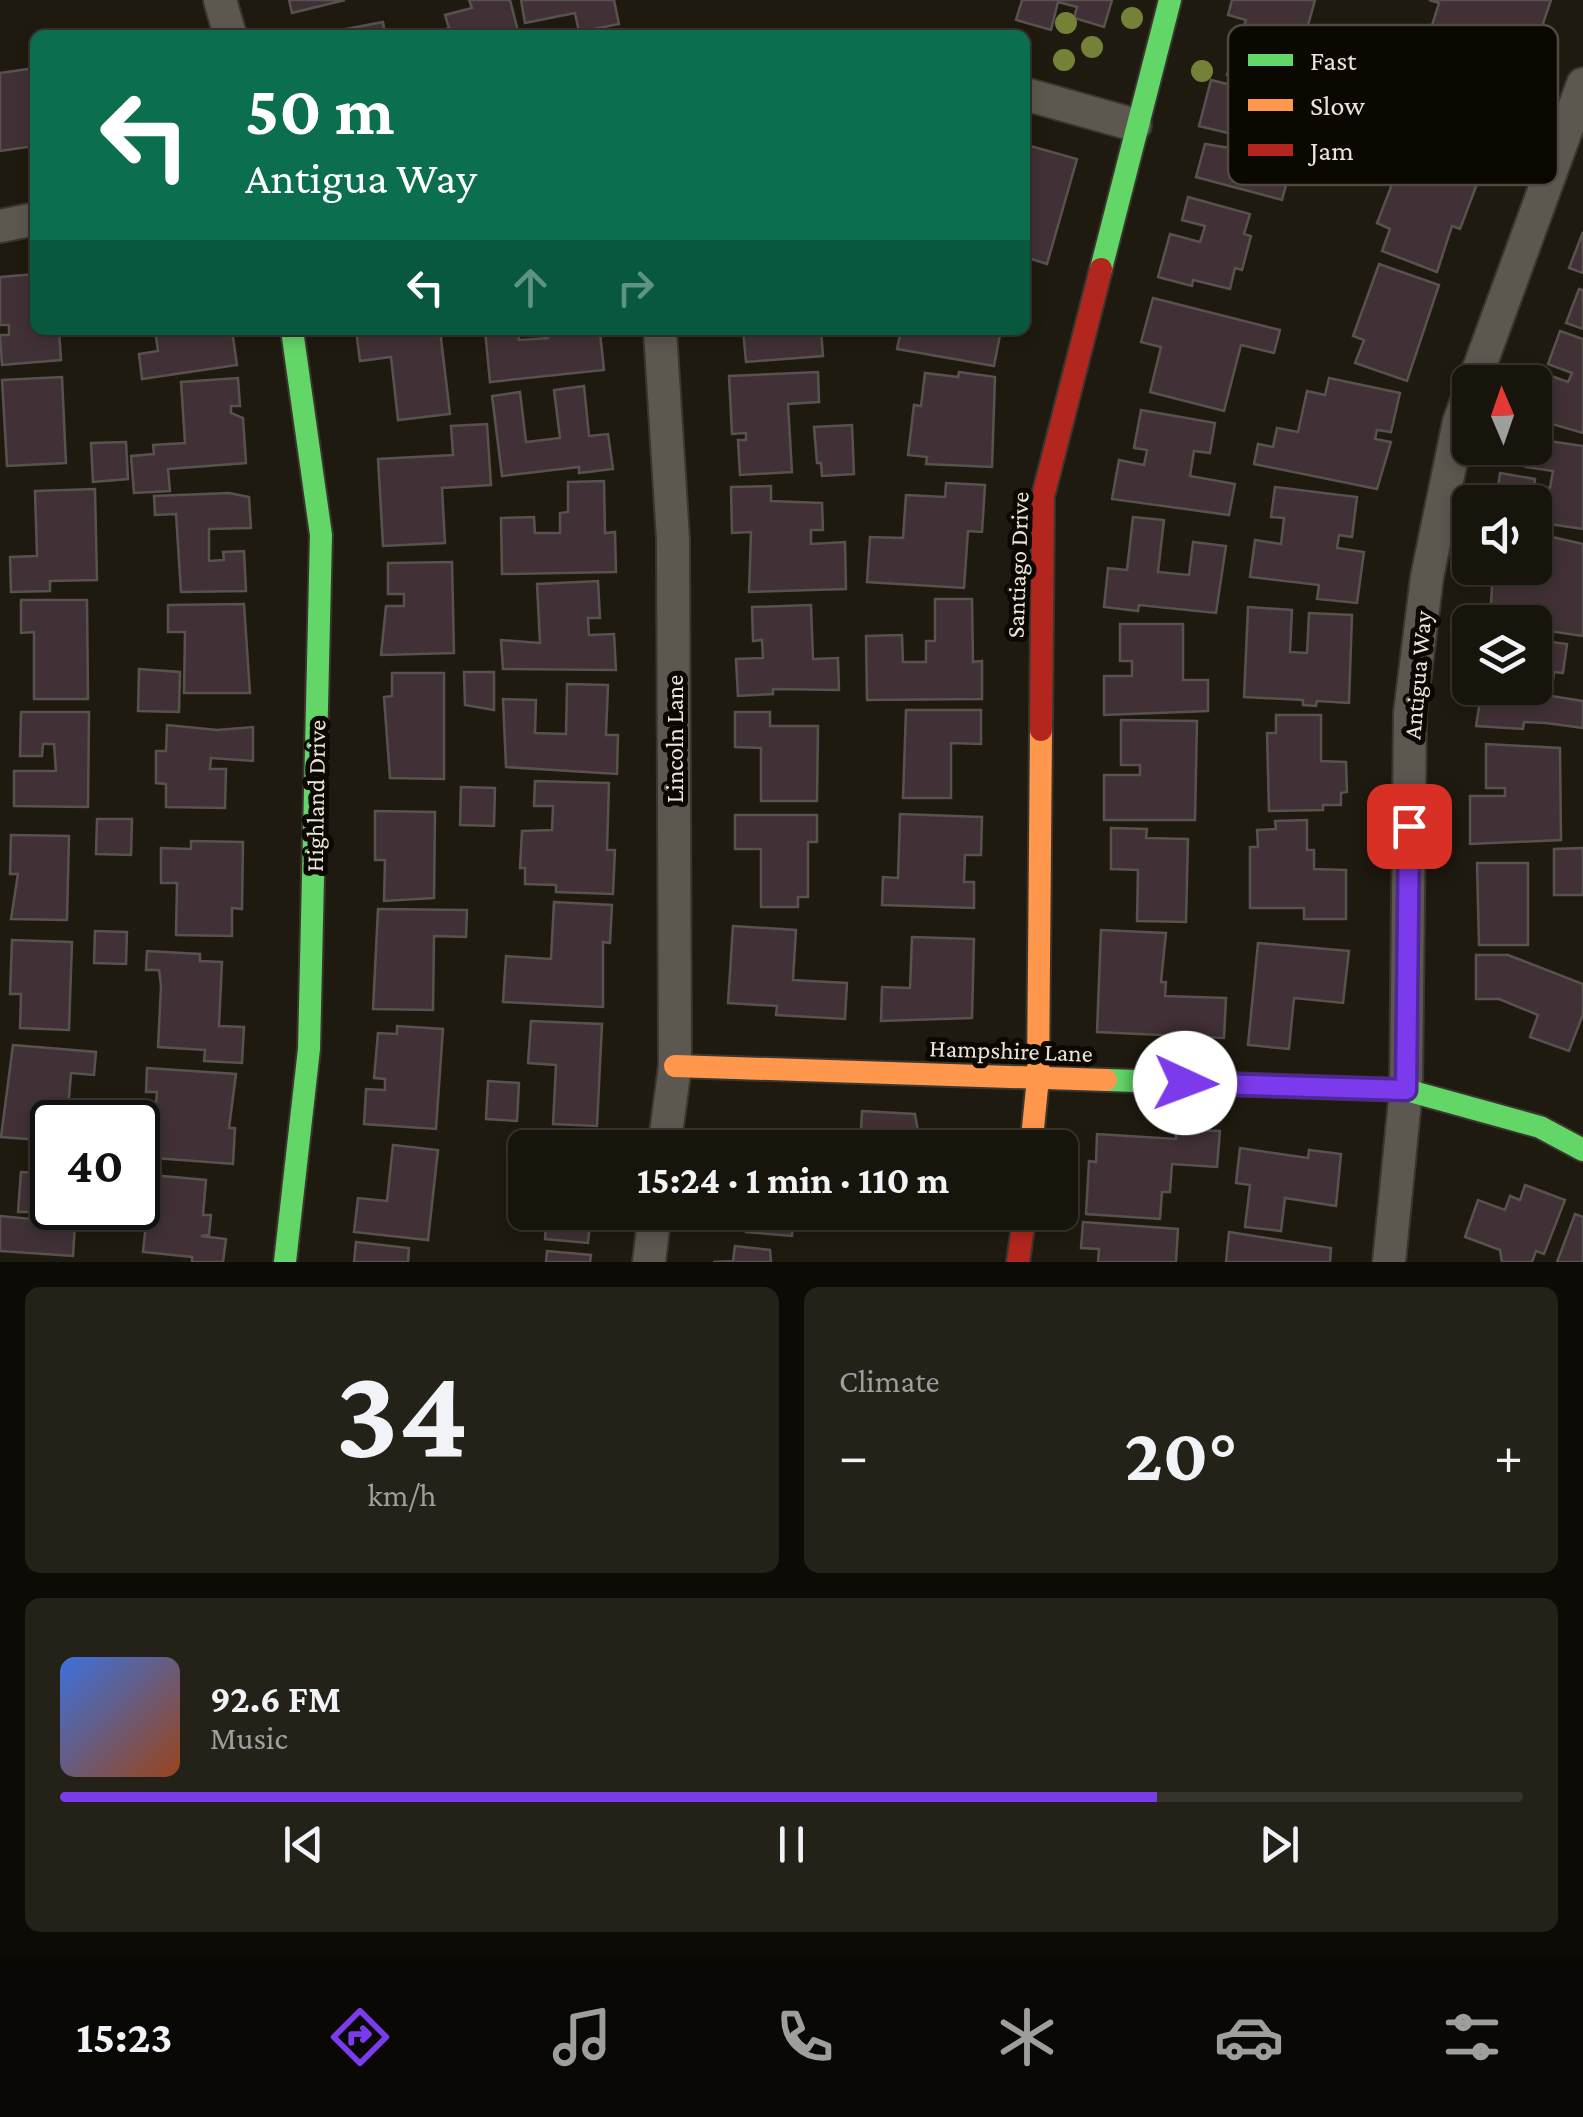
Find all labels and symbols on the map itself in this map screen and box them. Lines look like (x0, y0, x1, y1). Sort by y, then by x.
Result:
legend (1228, 25, 1558, 185)
text: Fast (1310, 45, 1357, 76)
text: Slow (1310, 90, 1365, 121)
text: Jam (1307, 135, 1354, 166)
north arrow (1452, 365, 1552, 465)
street label: Santiago Drive (1001, 491, 1035, 639)
street label: Antigua Way (1398, 609, 1438, 740)
street label: Lincoln Lane (661, 675, 688, 803)
street label: Highland Drive (301, 720, 331, 872)
pin (1367, 784, 1452, 869)
position arrow (1133, 1031, 1237, 1135)
street label: Hampshire Lane (929, 1034, 1093, 1068)
speed limit sign: 40 (30, 1100, 160, 1230)

